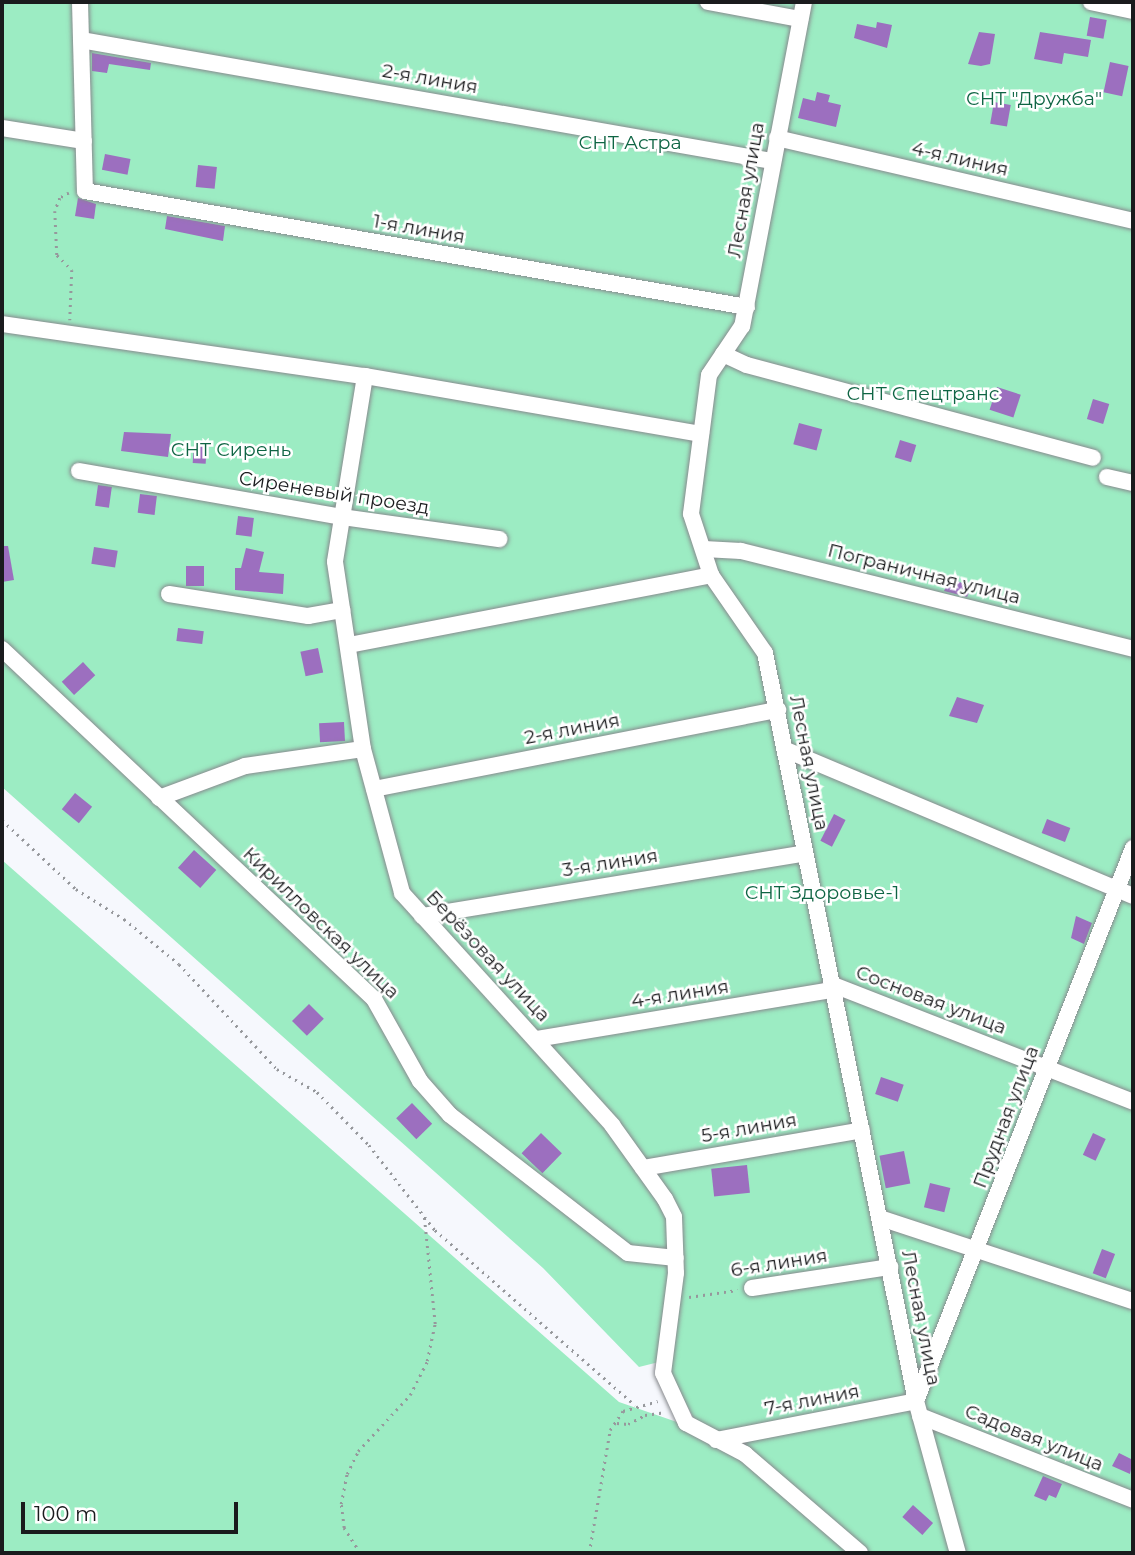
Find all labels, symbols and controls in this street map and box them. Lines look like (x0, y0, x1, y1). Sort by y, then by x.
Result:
street label: 2-я линия (381, 59, 479, 99)
park label: СНТ "Дружба" (966, 88, 1102, 110)
street label: Лесная улица (723, 121, 769, 259)
park label: СНТ Астра (579, 132, 681, 154)
street label: 4-я линия (909, 137, 1011, 181)
street label: 1-я линия (371, 210, 467, 248)
park label: СНТ Спецтранс (846, 383, 1000, 405)
park label: СНТ Сирень (171, 439, 291, 461)
street label: Сиреневый проезд (237, 467, 431, 519)
street label: Пограничная улица (825, 539, 1023, 609)
street label: Лесная улица (785, 694, 833, 832)
street label: 2-я линия (522, 709, 622, 749)
street label: Кирилловская улица (238, 842, 404, 1004)
street label: 3-я линия (561, 844, 659, 882)
park label: СНТ Здоровье-1 (745, 882, 899, 904)
street label: Берёзовая улица (421, 886, 555, 1026)
street label: Сосновая улица (853, 961, 1009, 1039)
street label: 4-я линия (630, 975, 730, 1013)
street label: Прудная улица (968, 1043, 1044, 1191)
street label: 5-я линия (699, 1108, 799, 1148)
street label: 6-я линия (729, 1244, 829, 1282)
street label: Лесная улица (897, 1249, 945, 1387)
street label: 7-я линия (763, 1380, 861, 1420)
street label: Садовая улица (961, 1400, 1107, 1476)
scale bar (24, 1488, 242, 1532)
text: 100 m (34, 1501, 97, 1526)

